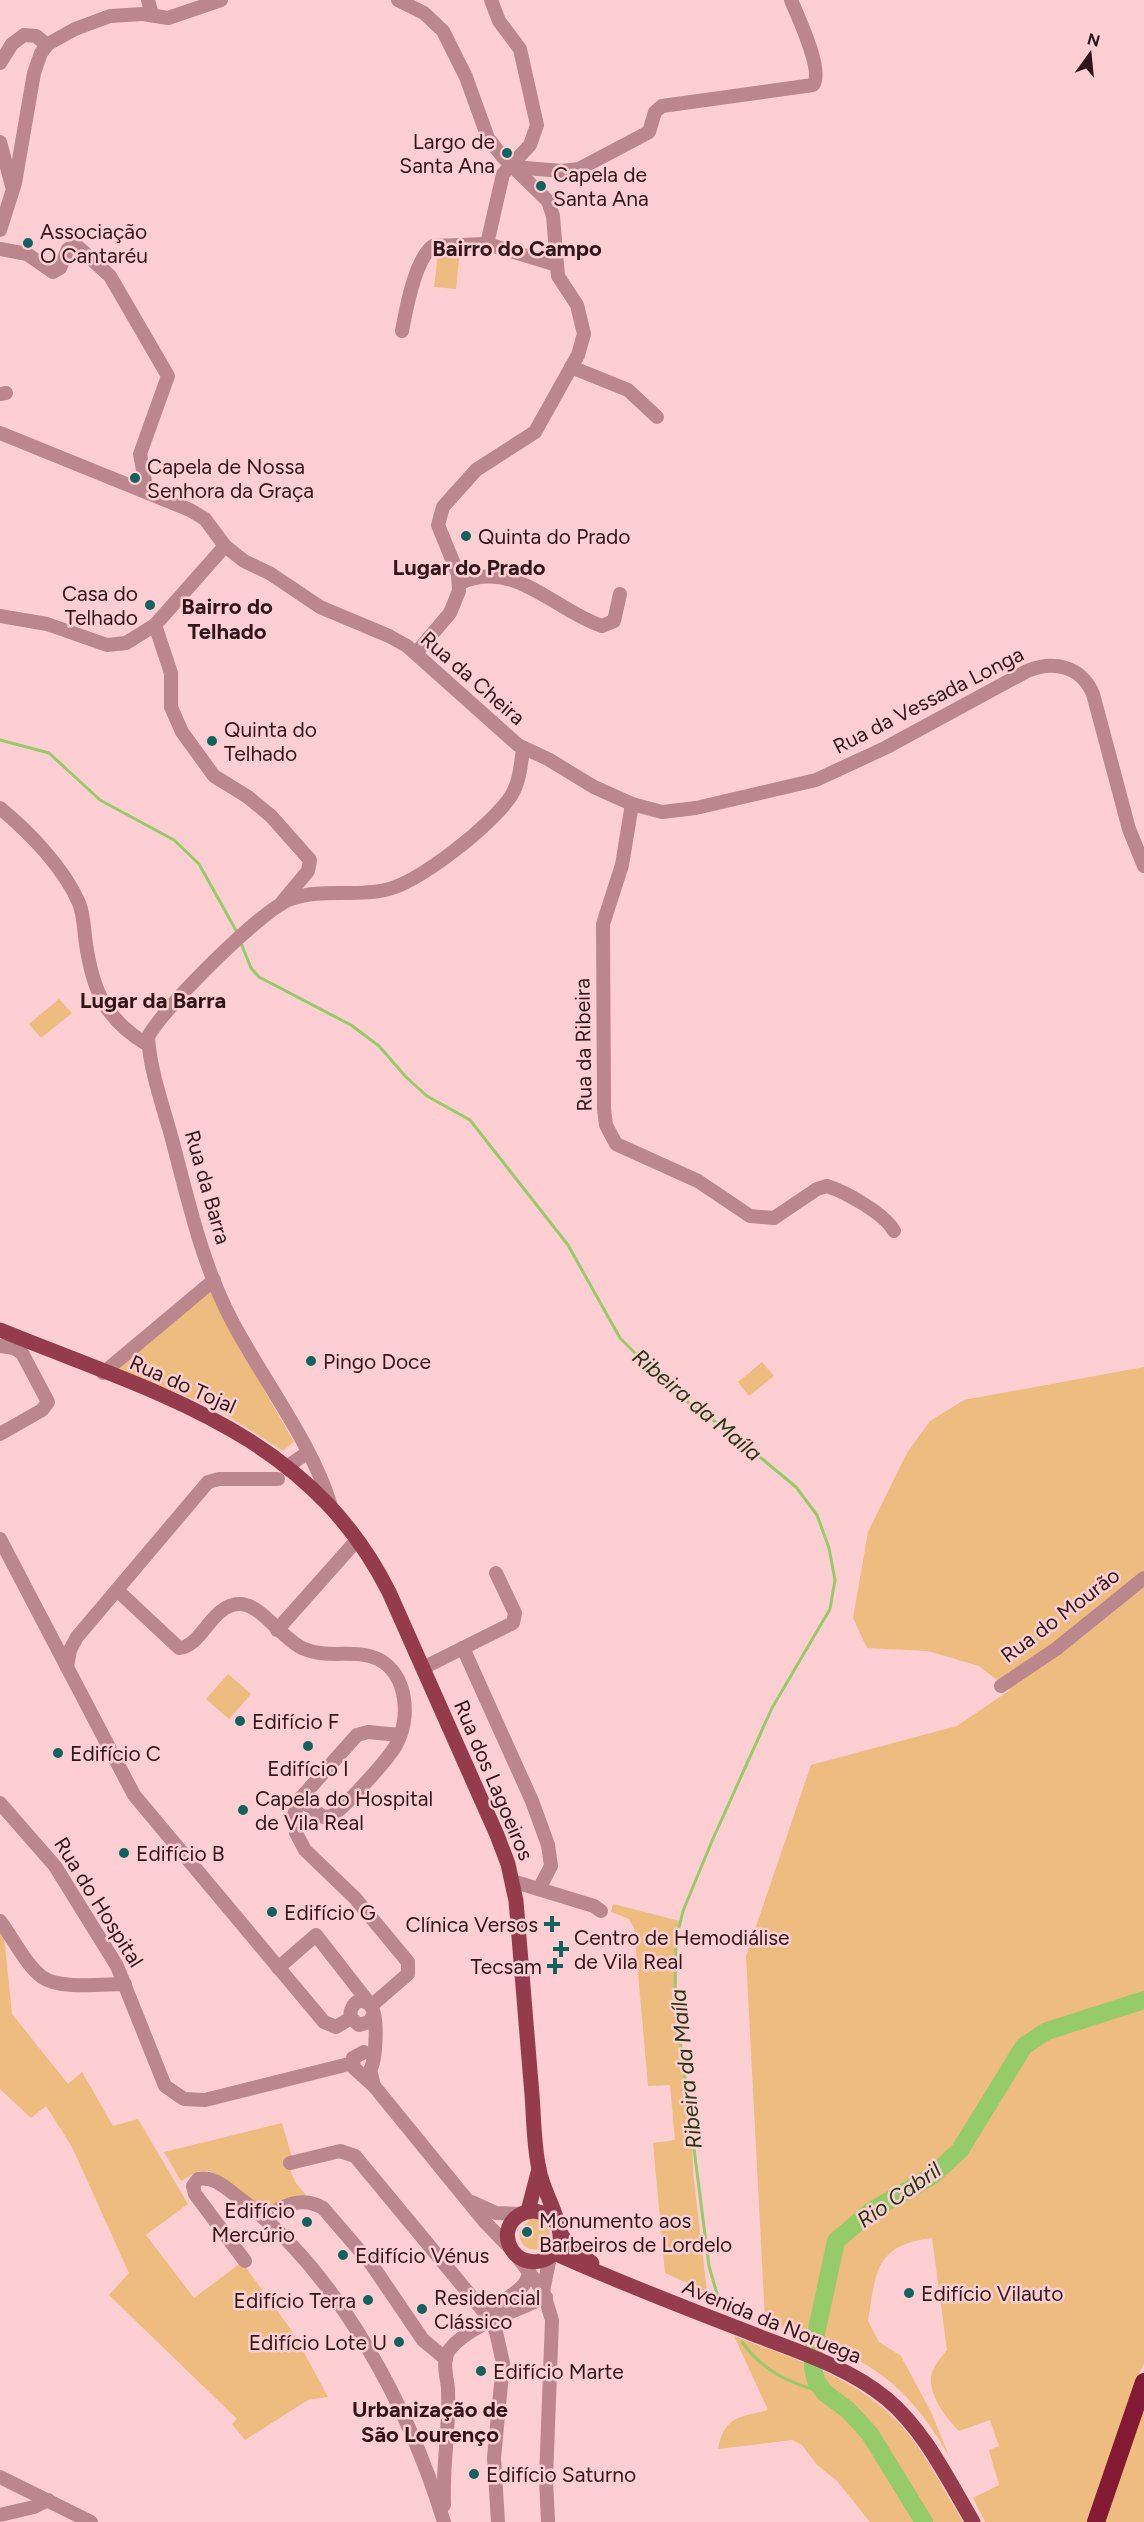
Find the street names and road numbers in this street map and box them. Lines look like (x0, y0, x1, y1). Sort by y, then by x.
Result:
street label: Rua da Cheira (416, 626, 530, 730)
street label: Rua da Vessada Longa (829, 641, 1027, 759)
street label: Rua da Ribeira (569, 978, 597, 1112)
street label: Rua da Barra (180, 1127, 236, 1247)
street label: Rua do Tojal (126, 1349, 240, 1419)
street label: Rua do Mourão (996, 1562, 1124, 1668)
street label: Rua dos Lagoeiros (449, 1696, 539, 1864)
street label: Rua do Hospital (49, 1832, 149, 1972)
street label: Avenida da Noruega (679, 2274, 865, 2368)

